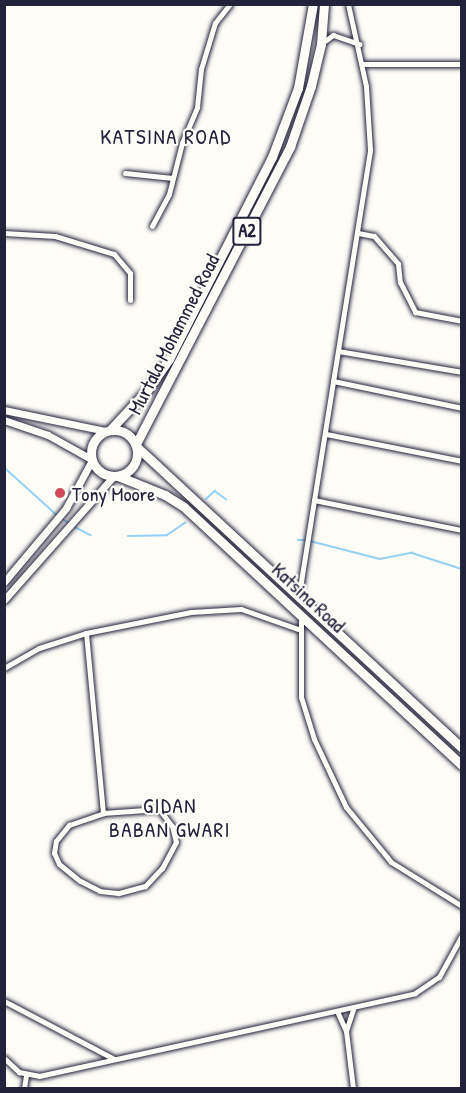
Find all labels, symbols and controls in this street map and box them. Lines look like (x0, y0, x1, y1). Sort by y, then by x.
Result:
district label: KATSINA ROAD (100, 124, 232, 150)
road number: A2 (232, 216, 262, 246)
street label: Murtala Mohammed Road (122, 250, 224, 418)
place label: Tony Moore (72, 481, 155, 505)
marker: Tony Moore (53, 486, 67, 500)
street label: Katsina Road (267, 557, 351, 637)
district label: GIDAN BABAN GWARI (109, 793, 231, 843)

